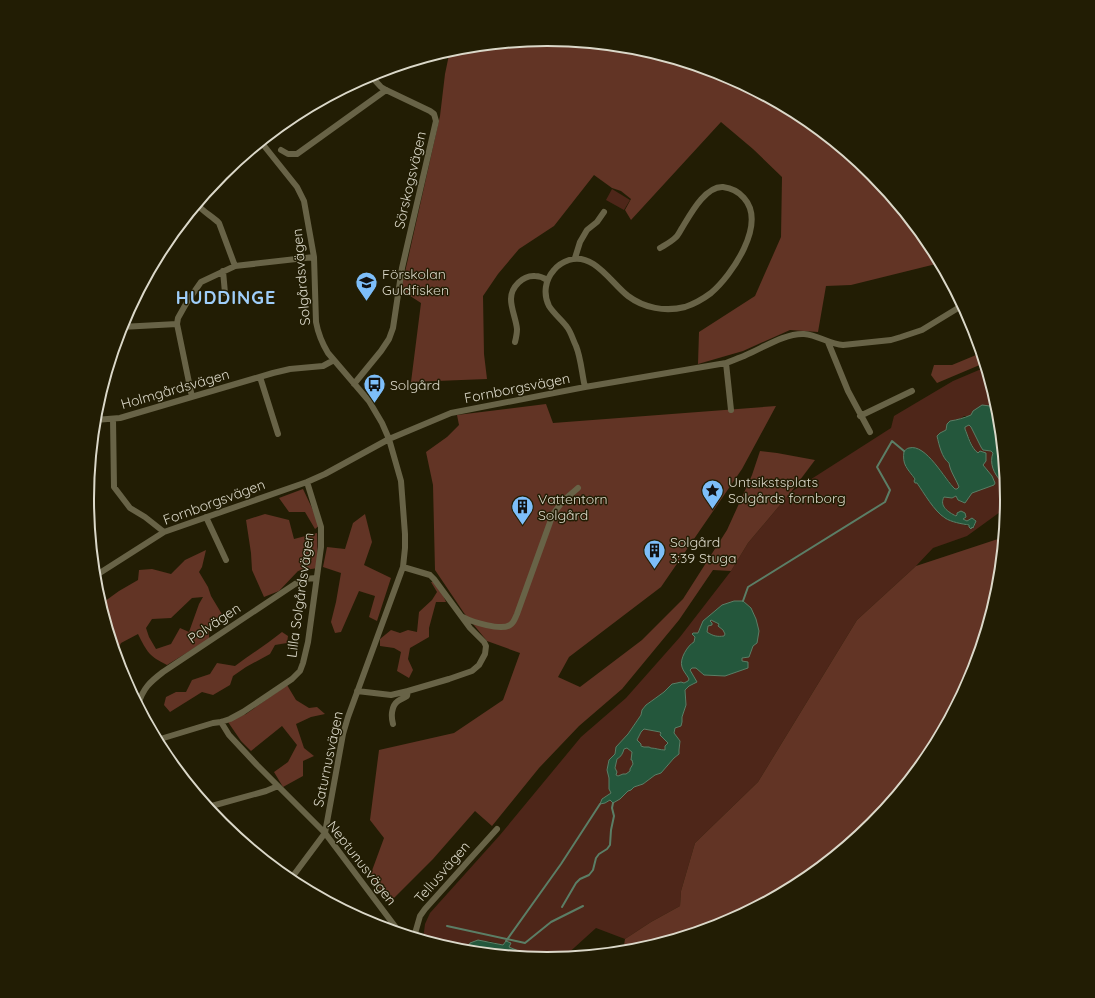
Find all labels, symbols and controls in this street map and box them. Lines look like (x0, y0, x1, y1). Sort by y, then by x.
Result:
street label: Sörskogsvägen (390, 130, 430, 230)
street label: Solgårdsvägen (288, 228, 314, 326)
place label: Förskolan Guldfisken (382, 265, 449, 299)
school or university icon: Förskolan Guldfisken (354, 269, 380, 302)
district label: HUDDINGE (176, 286, 276, 309)
street label: Holmgårdsvägen (119, 365, 231, 413)
street label: Fornborgsvägen (463, 369, 571, 407)
bus stop icon: Solgård (362, 372, 388, 405)
place label: Solgård (390, 376, 440, 394)
place label: Untsikstsplats Solgårds fornborg (728, 473, 846, 507)
street label: Fornborgsvägen (161, 475, 267, 529)
place icon: Untsikstsplats Solgårds fornborg (699, 477, 725, 510)
place label: Vattentorn Solgård (538, 490, 608, 524)
building icon: Vattentorn Solgård (509, 494, 535, 527)
street label: Lilla Solgårdsvägen (282, 531, 318, 659)
place label: Solgård 3:39 Stuga (670, 533, 737, 567)
building icon: Solgård 3:39 Stuga (642, 537, 668, 570)
street label: Polvägen (184, 599, 244, 647)
street label: Saturnusvägen (309, 709, 347, 809)
street label: Neptunusvägen (323, 817, 401, 909)
street label: Tellusvägen (410, 837, 474, 907)

